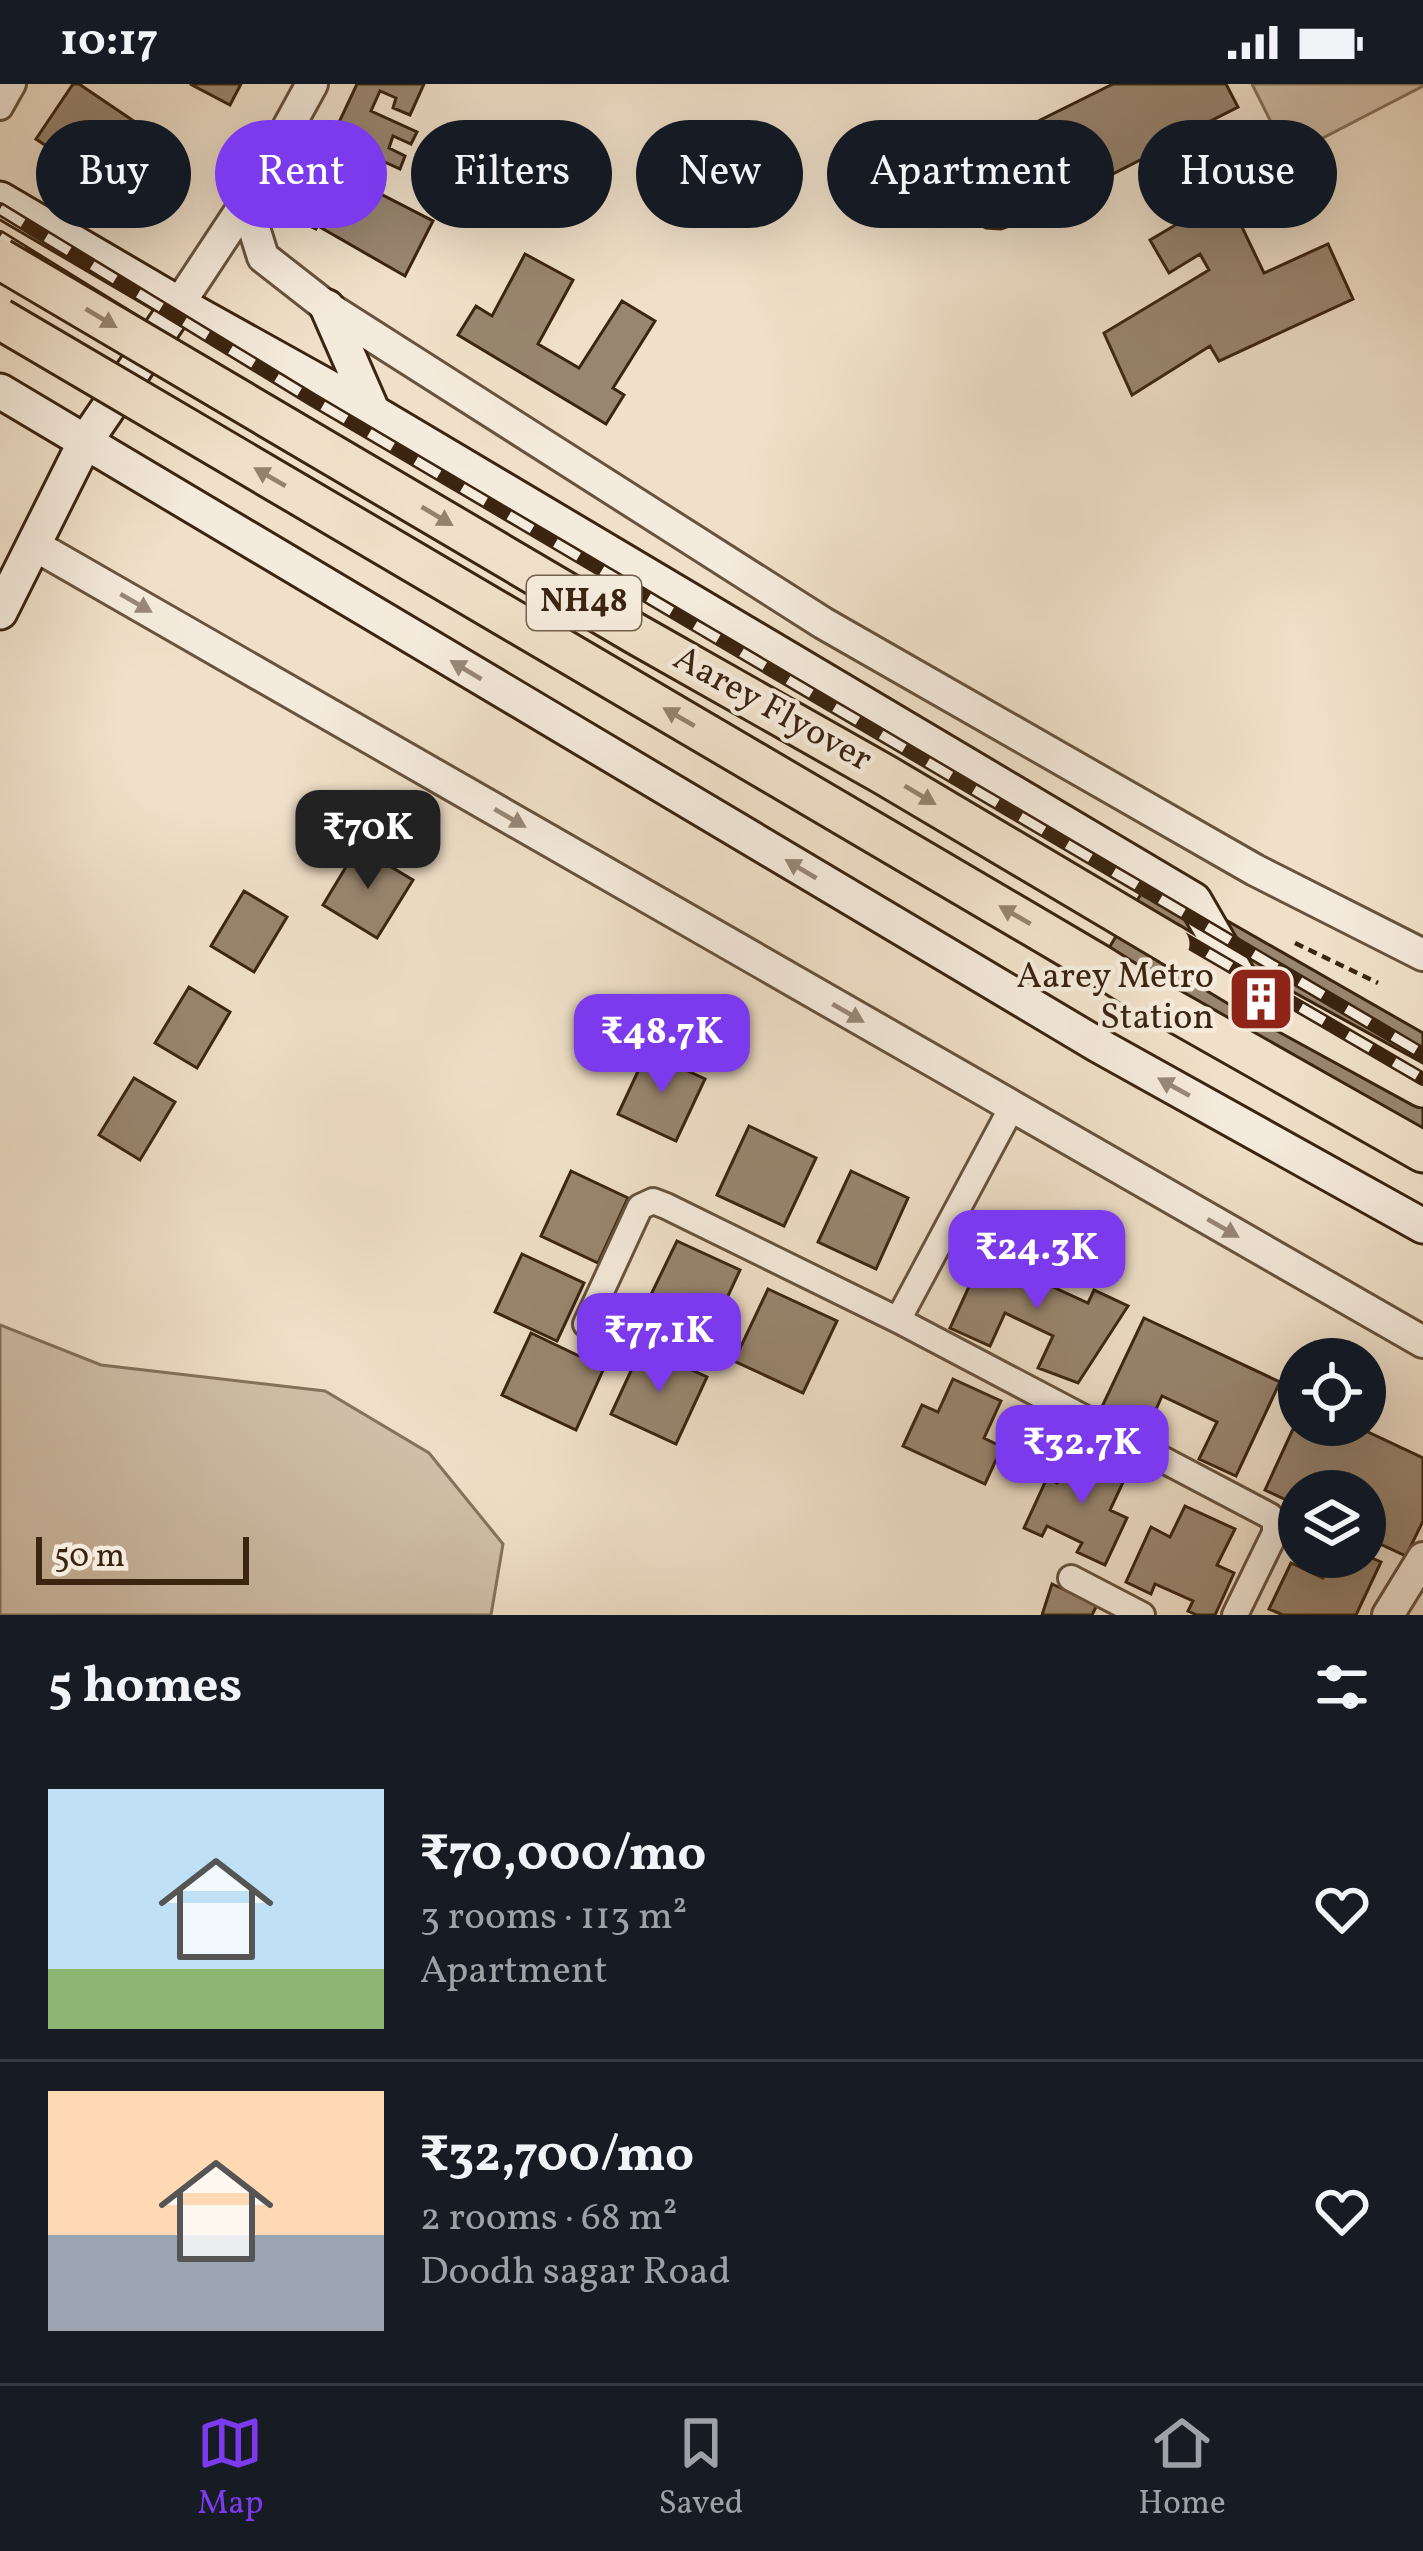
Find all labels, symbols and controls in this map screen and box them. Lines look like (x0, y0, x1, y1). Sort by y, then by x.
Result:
text: 10:17 (60, 11, 158, 74)
chip: Buy (36, 120, 191, 228)
chip: Rent (215, 120, 387, 228)
chip: Filters (411, 120, 612, 228)
chip: New (636, 120, 803, 228)
chip: Apartment (827, 120, 1114, 228)
chip: House (1138, 120, 1337, 228)
one-way arrow (84, 307, 118, 328)
one-way arrow (253, 468, 287, 489)
one-way arrow (420, 505, 454, 526)
road number: NH48 (527, 576, 641, 630)
one-way arrow (119, 592, 152, 613)
street label: Aarey Flyover (664, 635, 880, 785)
one-way arrow (449, 660, 483, 681)
one-way arrow (662, 707, 696, 728)
one-way arrow (903, 784, 937, 805)
pin: ₹70K (297, 790, 439, 892)
text: ₹70K (322, 802, 414, 856)
one-way arrow (493, 807, 527, 828)
one-way arrow (784, 859, 818, 880)
one-way arrow (998, 905, 1032, 926)
place label: Aarey Metro Station (1017, 953, 1214, 1044)
building icon: Aarey Metro Station (1226, 964, 1296, 1034)
pin: ₹48.7K (564, 994, 760, 1096)
one-way arrow (832, 1001, 865, 1022)
text: ₹48.7K (601, 1006, 723, 1060)
one-way arrow (1157, 1078, 1191, 1099)
pin: ₹24.3K (939, 1210, 1135, 1312)
one-way arrow (1206, 1216, 1240, 1237)
text: ₹24.3K (975, 1222, 1099, 1276)
pin: ₹77.1K (561, 1293, 757, 1395)
text: ₹77.1K (604, 1305, 714, 1359)
map controls (1278, 1338, 1386, 1578)
button: locate (1278, 1338, 1386, 1446)
pin: ₹32.7K (984, 1405, 1180, 1507)
text: ₹32.7K (1023, 1417, 1141, 1471)
button: layers (1278, 1470, 1386, 1578)
scale bar (36, 1531, 249, 1584)
text: 50 m (54, 1535, 125, 1581)
text: 5 homes (48, 1652, 242, 1723)
icon: filters (1309, 1654, 1375, 1720)
text: ₹70,000/mo (420, 1820, 706, 1891)
icon: home (144, 1837, 288, 1981)
icon: heart (1309, 1876, 1375, 1942)
text: 3 rooms · 113 m² (420, 1891, 687, 1945)
text: Apartment (420, 1945, 608, 1999)
text: ₹32,700/mo (420, 2121, 694, 2192)
icon: home (144, 2139, 288, 2283)
icon: heart (1309, 2178, 1375, 2244)
text: 2 rooms · 68 m² (420, 2192, 677, 2246)
text: Doodh sagar Road (420, 2246, 731, 2300)
tab: Map (197, 2410, 264, 2528)
tab: Saved (658, 2410, 743, 2528)
tab: Home (1138, 2410, 1226, 2528)

